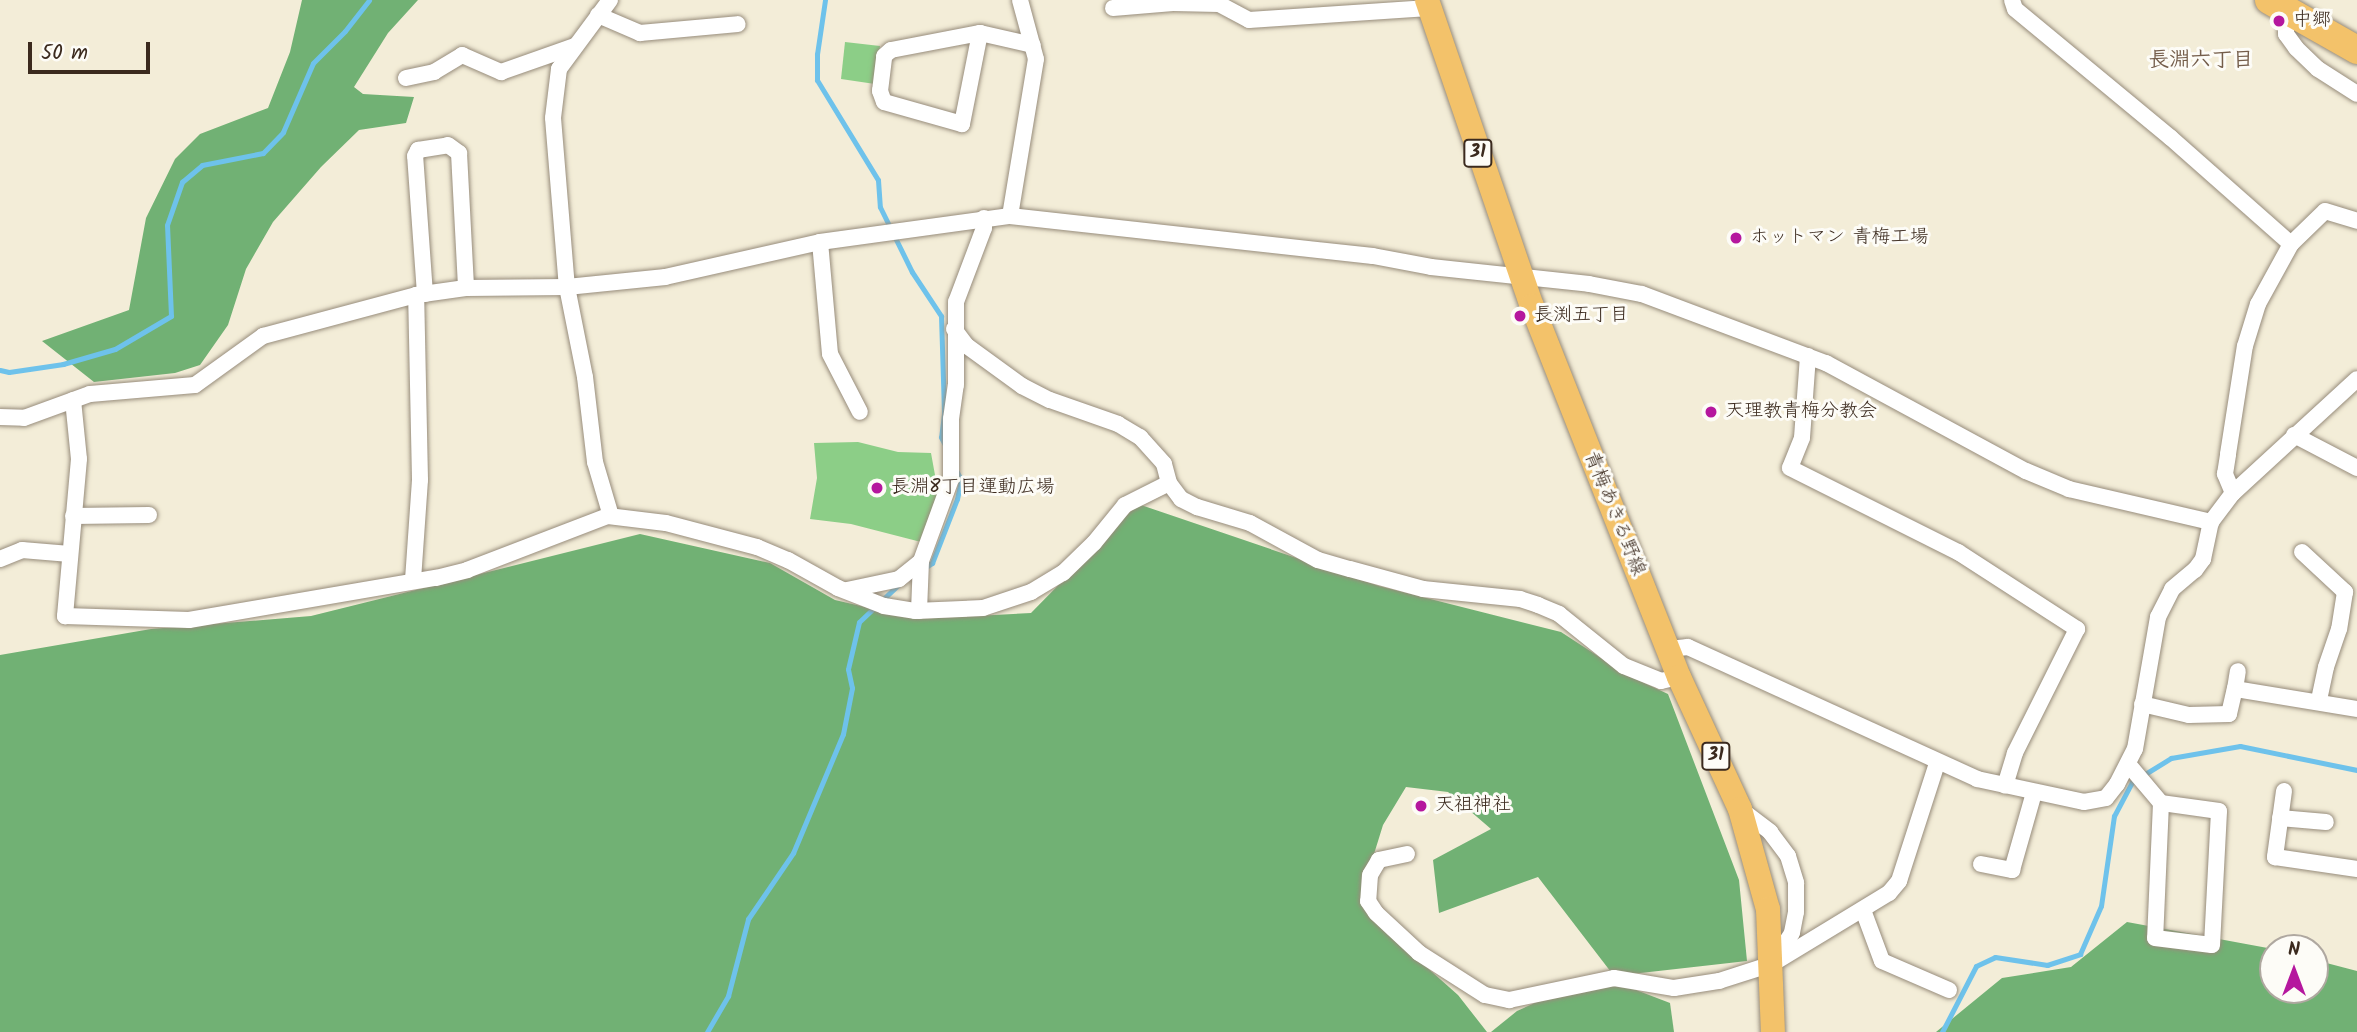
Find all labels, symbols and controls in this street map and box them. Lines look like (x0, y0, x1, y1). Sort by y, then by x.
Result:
place label: 中郷 (2293, 10, 2331, 32)
marker: 中郷 (2271, 13, 2287, 29)
scale bar (32, 28, 154, 72)
text: 50 m (41, 37, 88, 70)
district label: 長淵六丁目 (2149, 48, 2253, 74)
road number: 31 (1462, 138, 1494, 168)
place label: ホットマン 青梅工場 (1750, 227, 1929, 249)
marker: ホットマン 青梅工場 (1728, 230, 1744, 246)
place label: 長渕五丁目 (1534, 305, 1629, 327)
marker: 長渕五丁目 (1512, 308, 1528, 324)
place label: 天理教青梅分教会 (1725, 401, 1877, 423)
marker: 天理教青梅分教会 (1703, 404, 1719, 420)
street label: 青梅あきる野線 (1579, 448, 1649, 580)
place label: 長淵8丁目運動広場 (891, 477, 1054, 499)
marker: 長淵8丁目運動広場 (869, 480, 885, 496)
road number: 31 (1700, 742, 1732, 770)
place label: 天祖神社 (1435, 795, 1511, 817)
marker: 天祖神社 (1413, 798, 1429, 814)
north arrow (2259, 934, 2329, 1004)
text: N (2288, 935, 2300, 965)

